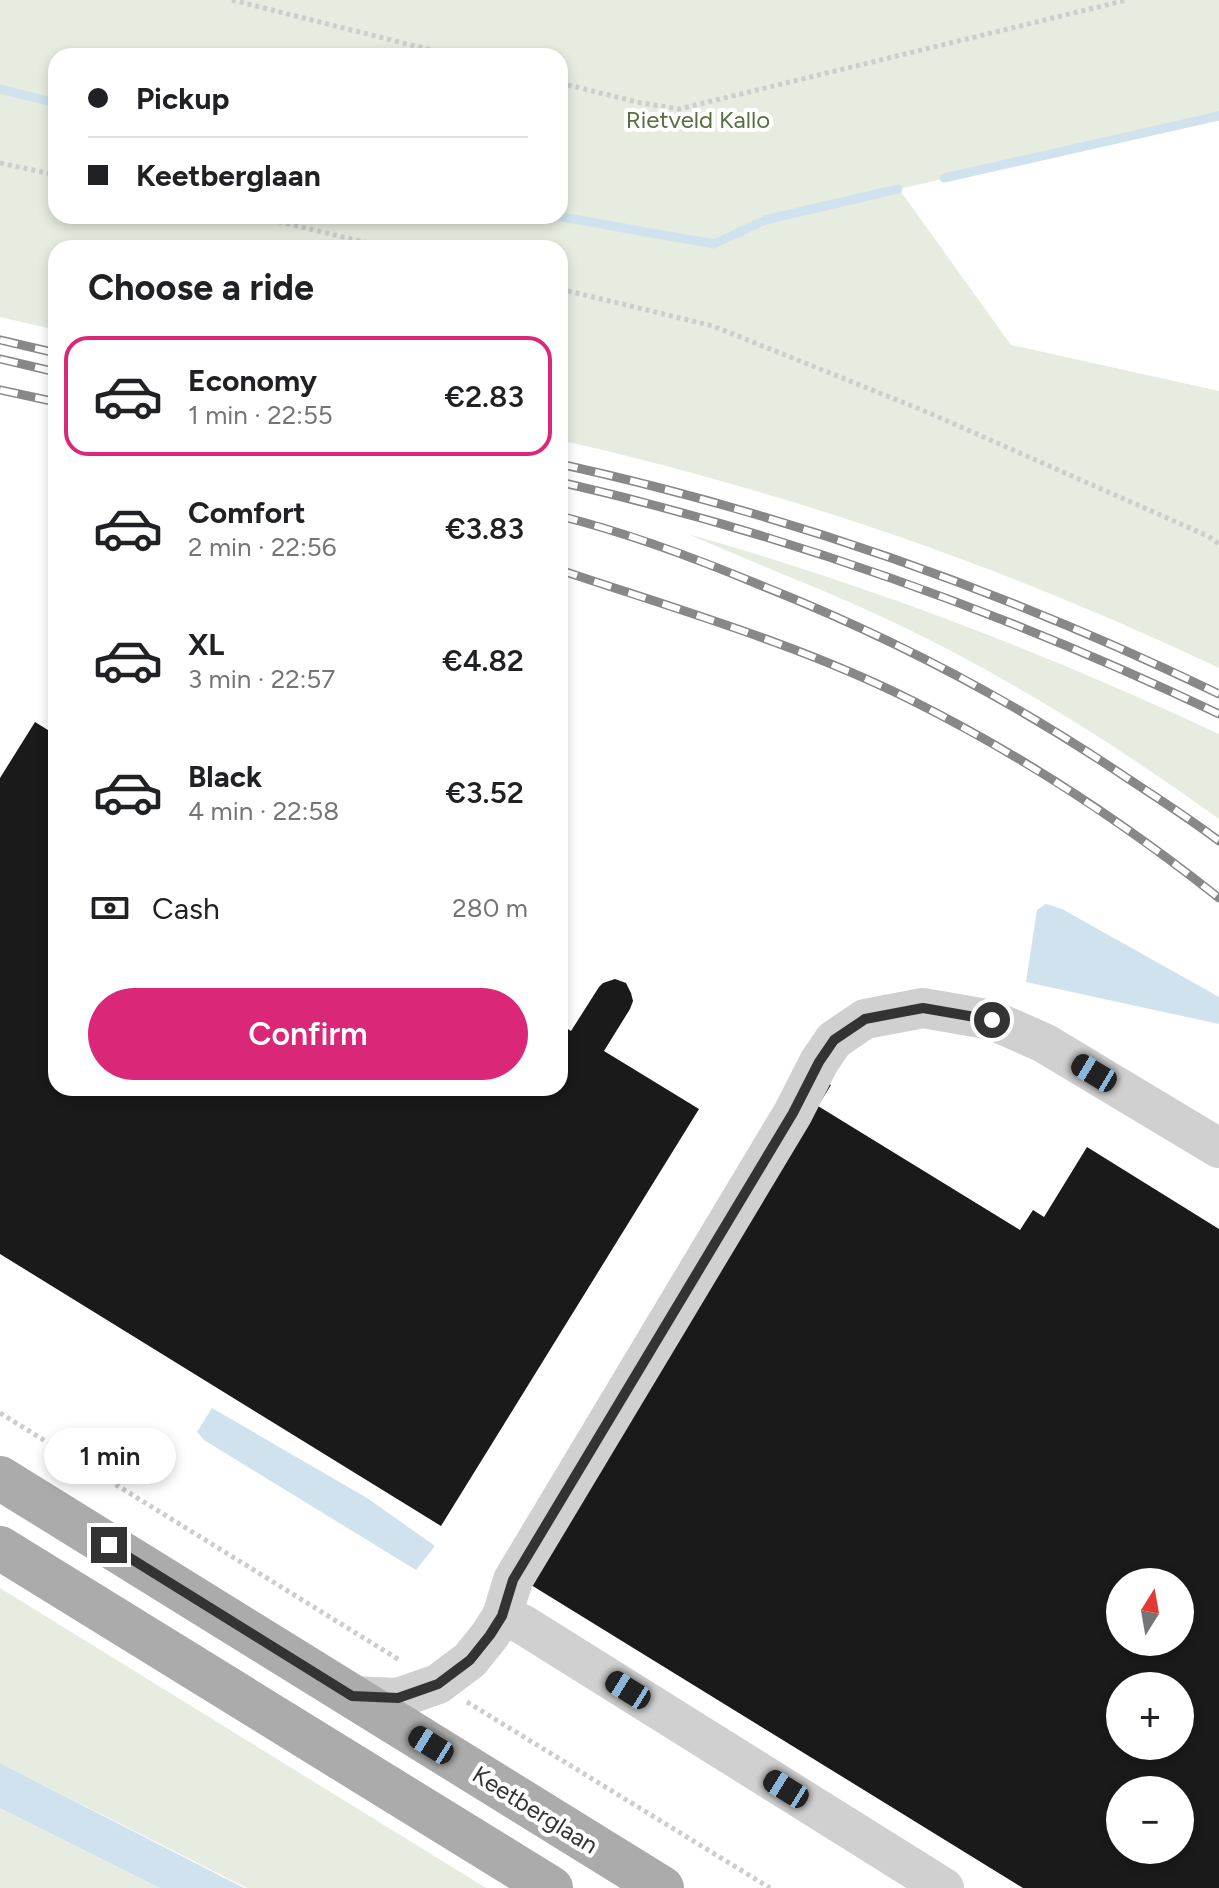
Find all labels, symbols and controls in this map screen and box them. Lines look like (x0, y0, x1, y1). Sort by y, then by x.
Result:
text: Pickup (136, 80, 230, 117)
park label: Rietveld Kallo (626, 105, 770, 134)
text: Keetberglaan (136, 157, 321, 194)
text: Choose a ride (88, 266, 314, 309)
icon: car (92, 360, 164, 432)
text: Economy (188, 362, 317, 399)
text: €2.83 (445, 378, 524, 415)
text: 1 min · 22:55 (188, 399, 333, 431)
icon: car (92, 492, 164, 564)
text: Comfort (188, 494, 306, 531)
text: €3.83 (445, 510, 524, 547)
text: 2 min · 22:56 (188, 531, 336, 563)
icon: car (92, 624, 164, 696)
text: XL (188, 626, 224, 663)
text: €4.82 (442, 642, 524, 679)
text: 3 min · 22:57 (188, 663, 335, 695)
icon: car (92, 756, 164, 828)
text: Black (188, 758, 262, 795)
text: €3.52 (446, 774, 524, 811)
text: 4 min · 22:58 (188, 795, 339, 827)
icon: cash (88, 886, 132, 930)
text: Cash (152, 890, 220, 927)
text: 280 m (452, 892, 528, 924)
button: Confirm (88, 988, 528, 1080)
route start (974, 1002, 1010, 1038)
car (1067, 1050, 1121, 1096)
callout: 1 min (43, 1429, 175, 1485)
text: 1 min (80, 1440, 140, 1472)
route end (91, 1527, 127, 1563)
north arrow (1106, 1568, 1194, 1656)
map controls (1106, 1568, 1194, 1864)
car (601, 1667, 655, 1713)
button: + (1106, 1672, 1194, 1760)
car (404, 1722, 458, 1768)
street label: Keetberglaan (467, 1760, 603, 1860)
car (759, 1766, 813, 1812)
button: − (1106, 1776, 1194, 1864)

